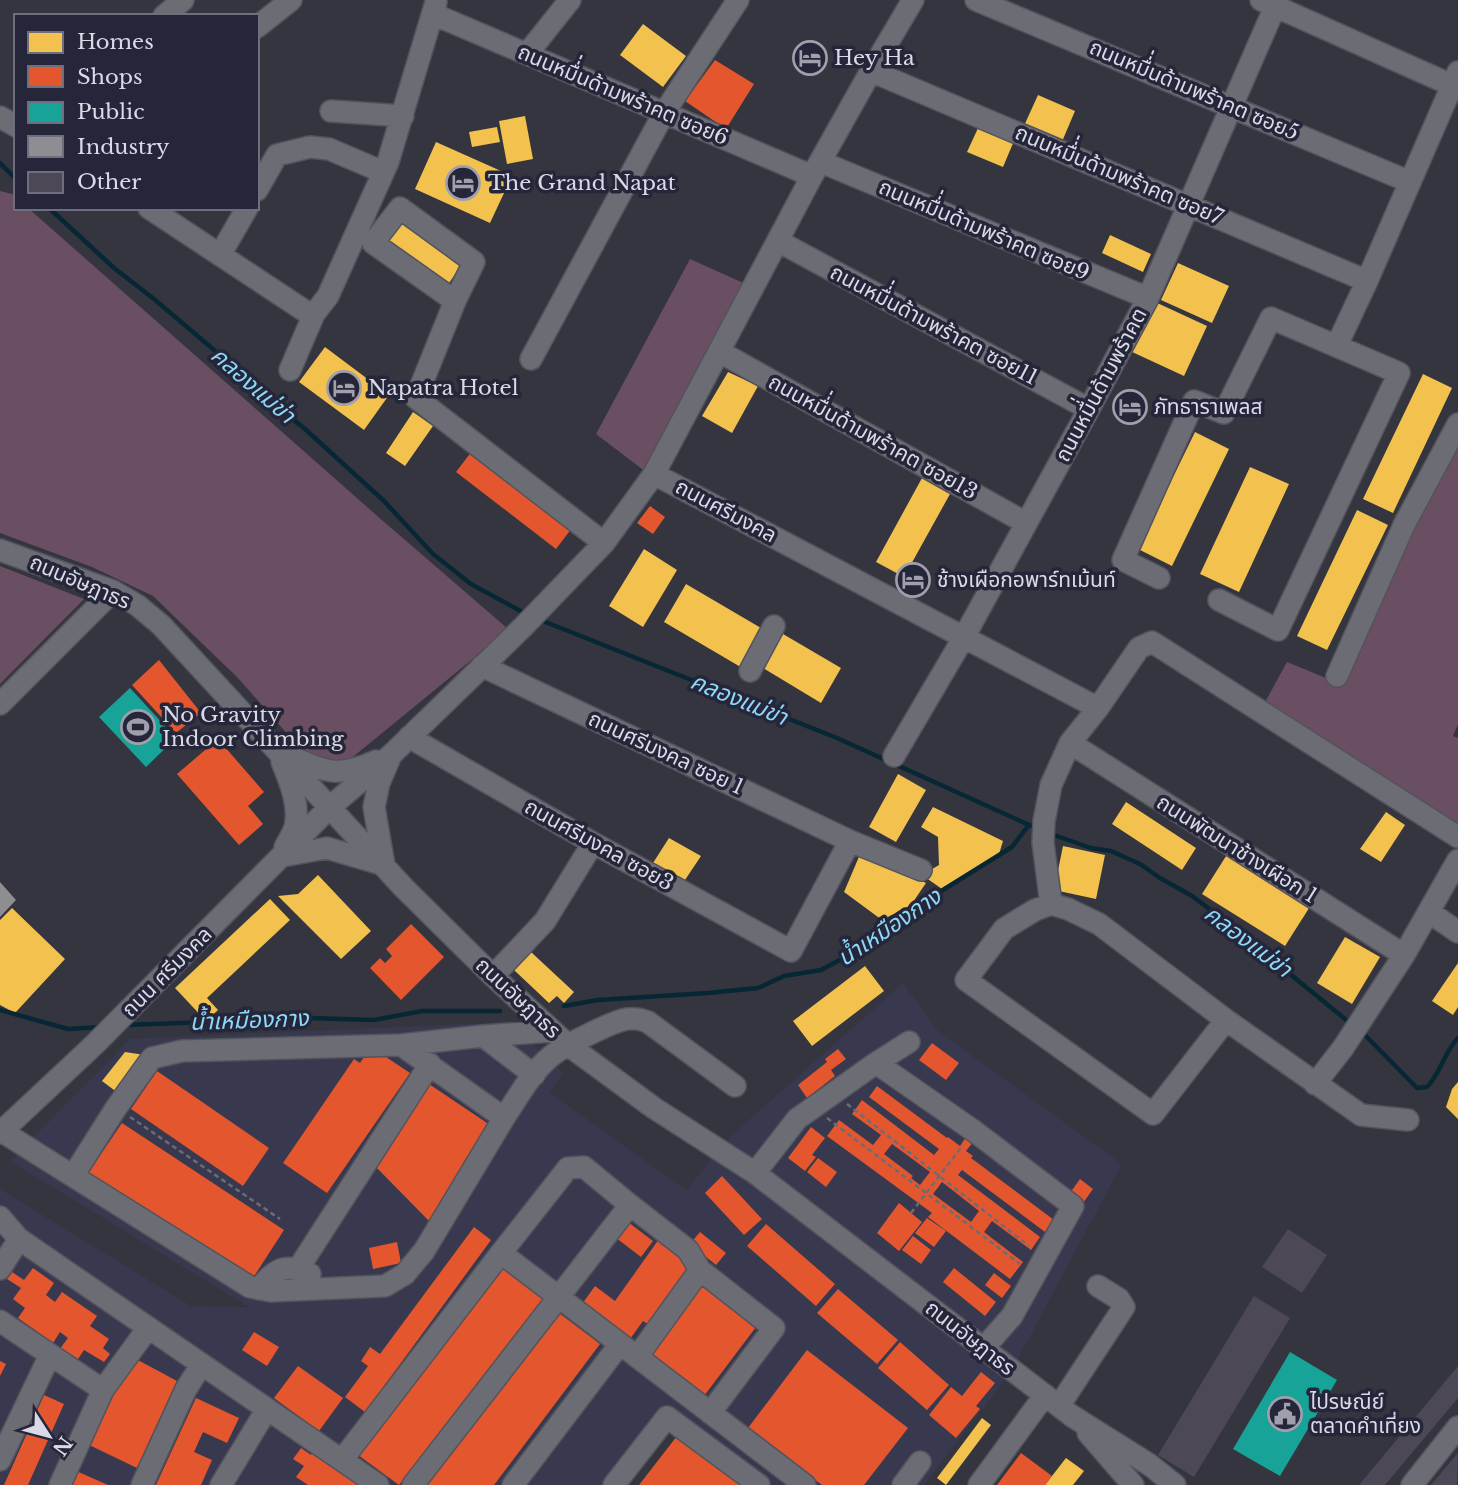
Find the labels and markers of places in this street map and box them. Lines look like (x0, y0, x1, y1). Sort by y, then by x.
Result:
hotel icon: Hey Ha (791, 39, 829, 77)
place label: Hey Ha (834, 45, 915, 71)
hotel icon: The Grand Napat (444, 164, 482, 202)
place label: The Grand Napat (488, 170, 676, 196)
hotel icon: Napatra Hotel (325, 369, 363, 407)
place label: Napatra Hotel (368, 375, 519, 401)
hotel icon: ภัทธาราเพลส (1111, 388, 1149, 426)
place label: ภัทธาราเพลส (1154, 394, 1263, 420)
hotel icon: ช้างเผือกอพาร์ทเม้นท์ (894, 561, 932, 599)
place label: ช้างเผือกอพาร์ทเม้นท์ (937, 567, 1116, 593)
place label: No Gravity Indoor Climbing (162, 702, 344, 752)
sports icon: No Gravity Indoor Climbing (119, 708, 157, 746)
place label: ไปรษณีย์ ตลาดคำเที่ยง (1309, 1389, 1421, 1439)
public building icon: ไปรษณีย์ ตลาดคำเที่ยง (1266, 1395, 1304, 1433)

